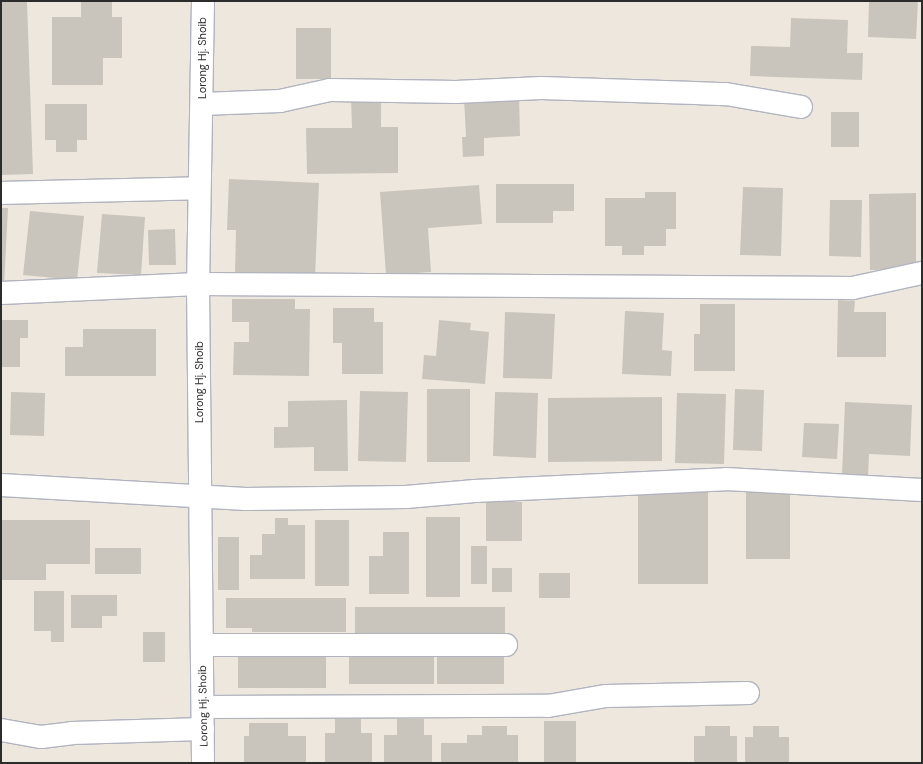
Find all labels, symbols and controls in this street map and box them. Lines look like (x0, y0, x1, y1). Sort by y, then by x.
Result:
street label: Lorong Hj. Shoib (195, 17, 209, 99)
street label: Lorong Hj. Shoib (192, 341, 206, 423)
street label: Lorong Hj. Shoib (196, 665, 210, 747)

